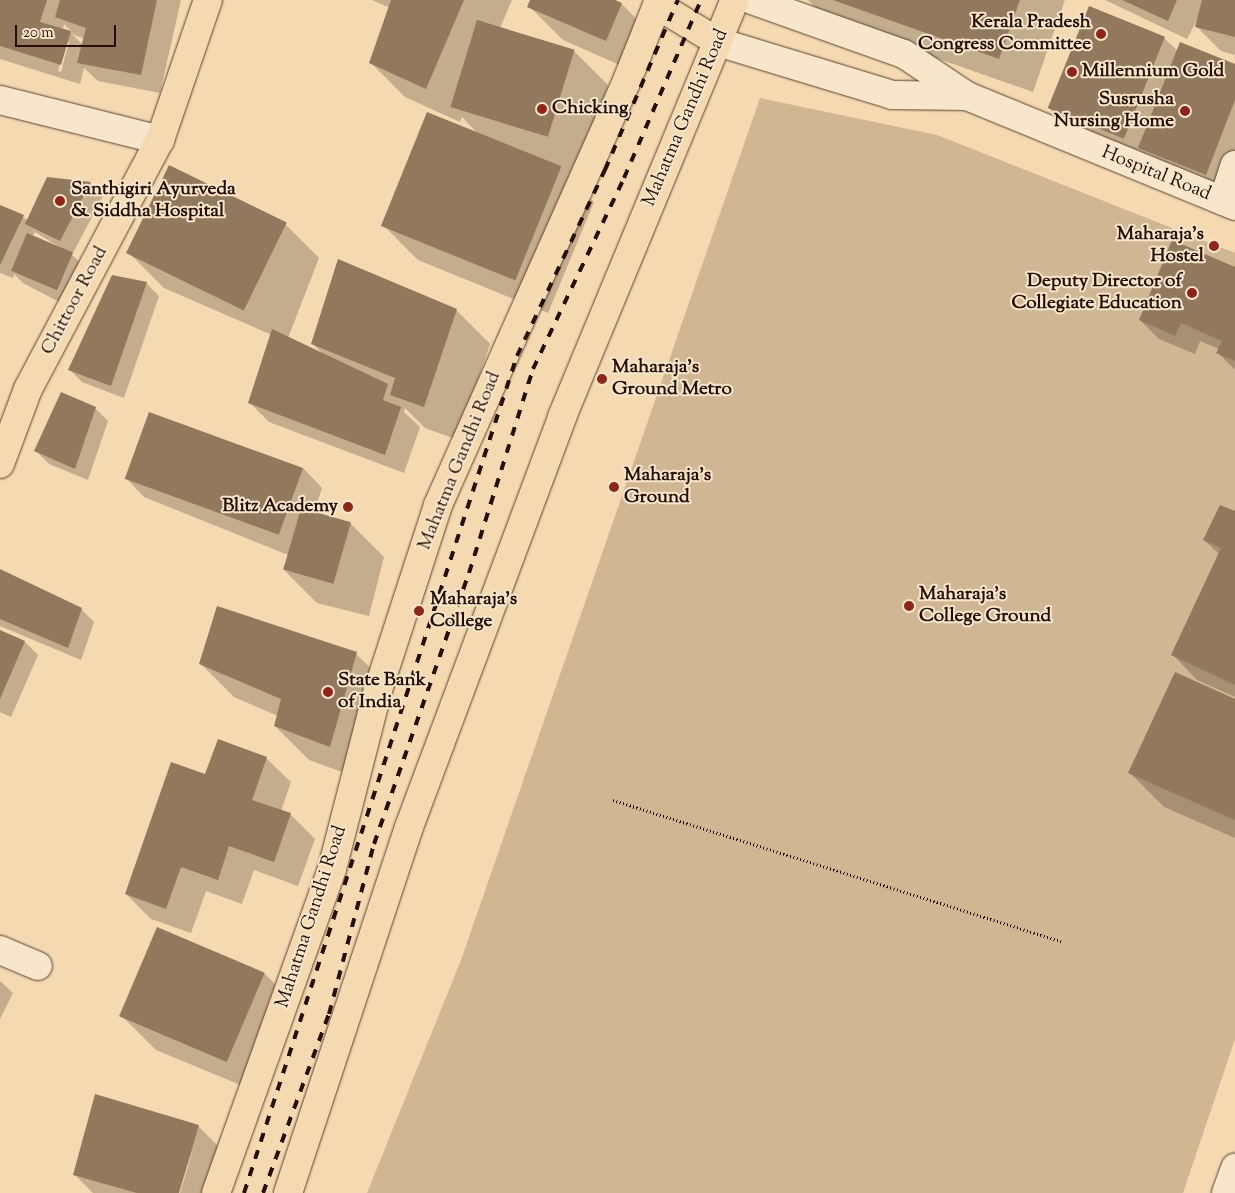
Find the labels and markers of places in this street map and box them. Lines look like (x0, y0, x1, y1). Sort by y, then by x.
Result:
place label: Kerala Pradesh Congress Committee (918, 12, 1091, 56)
marker: Kerala Pradesh Congress Committee (1095, 28, 1107, 40)
place label: Millennium Gold (1082, 61, 1224, 83)
marker: Millennium Gold (1066, 66, 1078, 78)
place label: Susrusha Nursing Home (1054, 89, 1174, 133)
place label: Chicking (552, 98, 628, 120)
marker: Chicking (536, 103, 548, 115)
marker: Susrusha Nursing Home (1178, 104, 1192, 118)
place label: Santhigiri Ayurveda & Siddha Hospital (71, 179, 236, 223)
marker: Santhigiri Ayurveda & Siddha Hospital (53, 194, 67, 208)
place label: Maharaja's Hostel (1117, 224, 1204, 268)
marker: Maharaja's Hostel (1208, 240, 1220, 252)
place label: Deputy Director of Collegiate Education (1011, 271, 1182, 315)
marker: Deputy Director of Collegiate Education (1186, 287, 1198, 299)
place label: Maharaja's Ground Metro (612, 357, 732, 401)
marker: Maharaja's Ground Metro (596, 373, 608, 385)
place label: Maharaja's Ground (624, 465, 711, 509)
marker: Maharaja's Ground (608, 481, 620, 493)
place label: Blitz Academy (222, 496, 338, 518)
marker: Blitz Academy (342, 501, 354, 513)
place label: Maharaja's College Ground (919, 584, 1051, 628)
place label: Maharaja's College (430, 589, 517, 633)
marker: Maharaja's College Ground (903, 600, 915, 612)
marker: Maharaja's College (412, 604, 426, 618)
place label: State Bank of India (338, 670, 426, 714)
marker: State Bank of India (322, 686, 334, 698)

